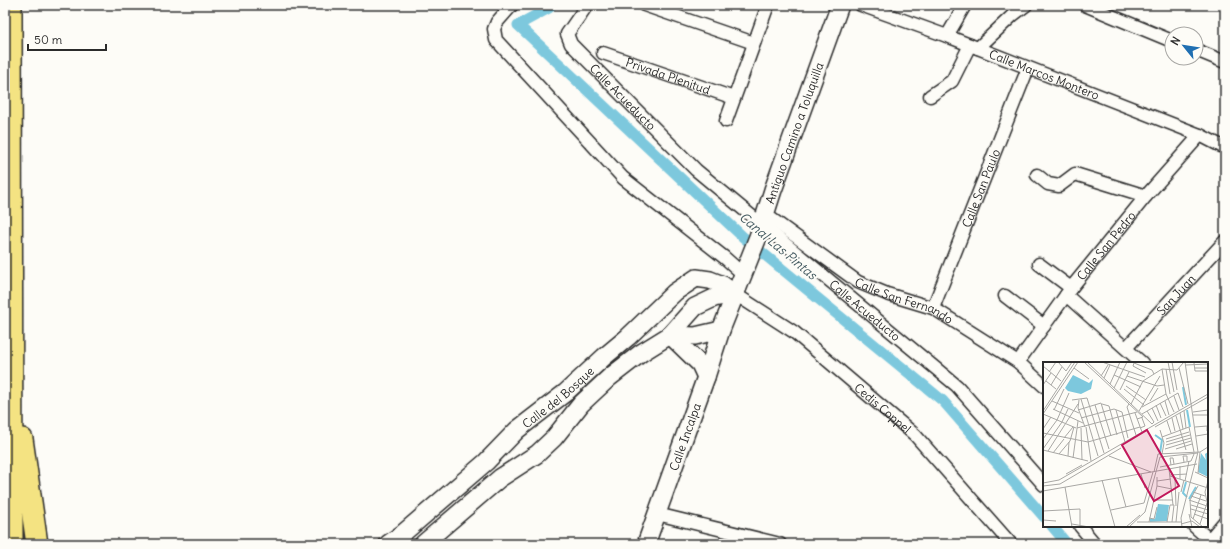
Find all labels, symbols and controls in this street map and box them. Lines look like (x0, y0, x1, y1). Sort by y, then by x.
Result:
scale bar (28, 26, 106, 52)
north arrow (1164, 26, 1204, 66)
text: 50 m (34, 32, 63, 47)
text: N (1167, 34, 1183, 48)
street label: Calle Marcos Montero (987, 46, 1102, 103)
street label: Privada Plenitud (624, 54, 712, 97)
street label: Calle Acueducto (587, 60, 659, 133)
street label: Antiguo Camino a Toluquilla (762, 60, 826, 205)
street label: Calle San Paulo (958, 146, 1003, 229)
street label: Calle San Pedro (1073, 208, 1138, 283)
water label: Canal Las Pintas (736, 209, 821, 284)
street label: San Juan (1153, 271, 1198, 318)
street label: Calle San Fernando (853, 274, 956, 327)
street label: Calle Acueducto (827, 276, 904, 344)
inset map (1043, 362, 1208, 527)
street label: Calle del Bosque (519, 363, 597, 431)
street label: Cedis Coppel (852, 379, 914, 436)
street label: Calle Incalpa (666, 401, 704, 473)

